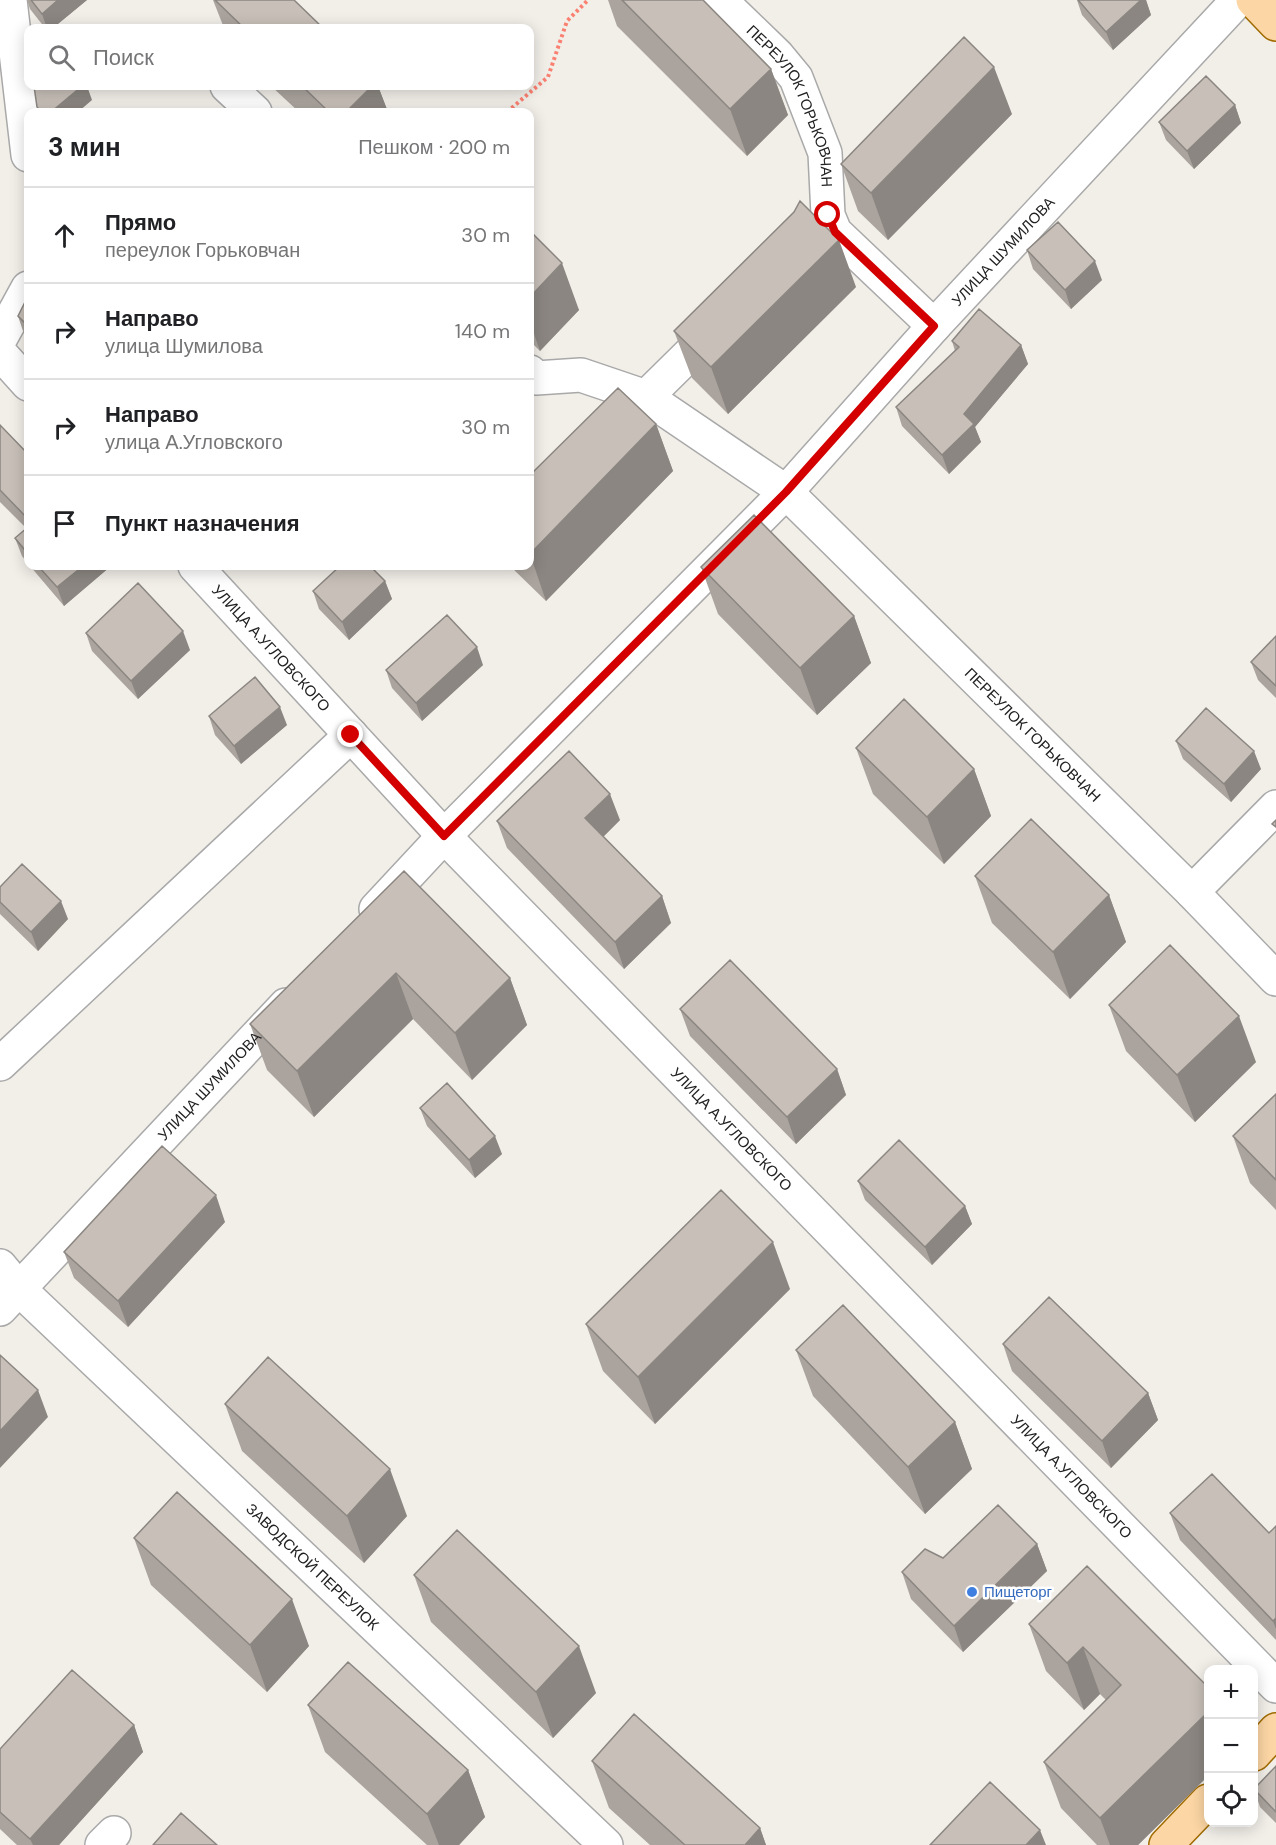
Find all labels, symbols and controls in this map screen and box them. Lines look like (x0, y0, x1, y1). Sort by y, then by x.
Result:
street label: ПЕРЕУЛОК ГОРЬКОВЧАН (742, 21, 837, 188)
search box (24, 24, 534, 90)
icon: search (45, 41, 78, 74)
text: Поиск (93, 43, 154, 72)
text: 3 мин (48, 130, 121, 164)
text: Пешком · 200 m (358, 134, 510, 160)
street label: УЛИЦА ШУМИЛОВА (948, 193, 1059, 310)
route start (814, 201, 840, 227)
text: Прямо (105, 208, 176, 237)
icon: ahead (48, 219, 81, 252)
text: 30 m (461, 222, 510, 248)
text: переулок Горьковчан (105, 237, 300, 263)
text: Направо (105, 304, 199, 333)
icon: right (48, 315, 81, 348)
text: 140 m (455, 318, 510, 344)
text: улица Шумилова (105, 333, 263, 359)
text: Направо (105, 400, 199, 429)
icon: right (48, 411, 81, 444)
text: 30 m (461, 414, 510, 440)
text: улица А.Угловского (105, 429, 283, 455)
icon: arrive (48, 507, 81, 540)
text: Пункт назначения (105, 509, 300, 538)
street label: УЛИЦА А.УГЛОВСКОГО (207, 581, 334, 716)
street label: ПЕРЕУЛОК ГОРЬКОВЧАН (960, 664, 1105, 806)
route end (337, 721, 363, 747)
street label: УЛИЦА ШУМИЛОВА (154, 1027, 266, 1145)
street label: УЛИЦА А.УГЛОВСКОГО (666, 1063, 796, 1196)
street label: УЛИЦА А.УГЛОВСКОГО (1006, 1411, 1136, 1543)
street label: ЗАВОДСКОЙ ПЕРЕУЛОК (242, 1499, 383, 1635)
place label: Пищеторг (984, 1582, 1053, 1602)
marker: Пищеторг (965, 1585, 979, 1599)
map controls (1204, 1665, 1258, 1827)
button: + (1204, 1665, 1258, 1719)
button: − (1204, 1719, 1258, 1773)
button: locate (1204, 1773, 1258, 1827)

